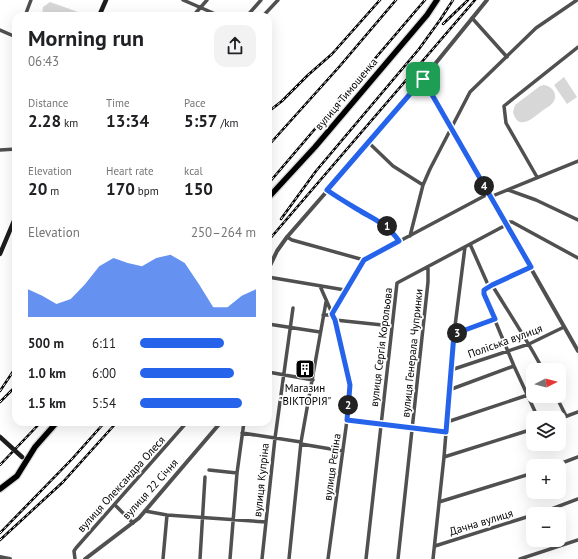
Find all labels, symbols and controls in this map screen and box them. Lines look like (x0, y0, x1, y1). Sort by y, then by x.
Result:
text: Morning run (28, 24, 144, 52)
button: share (214, 25, 256, 67)
text: 06:43 (28, 53, 59, 70)
street label: вулиця Тимошенка (312, 55, 380, 133)
pin (406, 62, 440, 96)
icon: arrive (412, 68, 434, 90)
text: Distance (28, 96, 68, 110)
text: Time (106, 96, 130, 110)
text: Pace (184, 96, 206, 110)
text: 2.28 (28, 110, 61, 132)
text: 13:34 (106, 110, 149, 132)
text: 5:57 (184, 110, 218, 132)
text: km (61, 116, 78, 130)
text: /km (218, 116, 239, 130)
text: Elevation (28, 164, 72, 178)
text: Heart rate (106, 164, 154, 178)
text: kcal (184, 164, 203, 178)
pin: 4 (474, 176, 494, 196)
text: 20 (28, 178, 47, 200)
text: 170 (106, 178, 135, 200)
text: 150 (184, 178, 213, 200)
text: 4 (481, 179, 487, 193)
text: m (47, 184, 59, 198)
text: bpm (135, 184, 159, 198)
pin: 1 (377, 216, 397, 236)
text: 1 (384, 219, 390, 233)
text: Elevation (28, 224, 80, 241)
text: 250–264 m (191, 224, 256, 241)
street label: вулиця Сергія Корольова (367, 287, 395, 407)
street label: вулиця Генерала Чупринки (398, 288, 426, 418)
street label: Поліська вулиця (466, 321, 544, 361)
pin: 3 (447, 323, 467, 343)
text: 3 (454, 326, 460, 340)
text: 500 m (28, 335, 64, 352)
text: 6:11 (92, 335, 116, 352)
building icon: Магазин "ВІКТОРІЯ" (294, 358, 316, 380)
north arrow (526, 363, 566, 403)
map controls (526, 363, 566, 547)
text: 1.0 km (28, 365, 66, 382)
text: 6:00 (92, 365, 116, 382)
place label: Магазин "ВІКТОРІЯ" (279, 381, 331, 408)
text: 1.5 km (28, 395, 66, 412)
text: 5:54 (92, 395, 116, 412)
pin: 2 (338, 395, 358, 415)
text: 2 (345, 398, 351, 412)
button: layers (526, 411, 566, 451)
street label: вулиця Олександра Олеся (74, 433, 168, 535)
street label: вулиця Рєпіна (320, 433, 344, 501)
street label: вулиця Купріна (250, 442, 272, 518)
street label: вулиця 22 Січня (119, 456, 181, 522)
button: + (526, 459, 566, 499)
street label: Дачна вулиця (447, 506, 515, 538)
button: − (526, 507, 566, 547)

